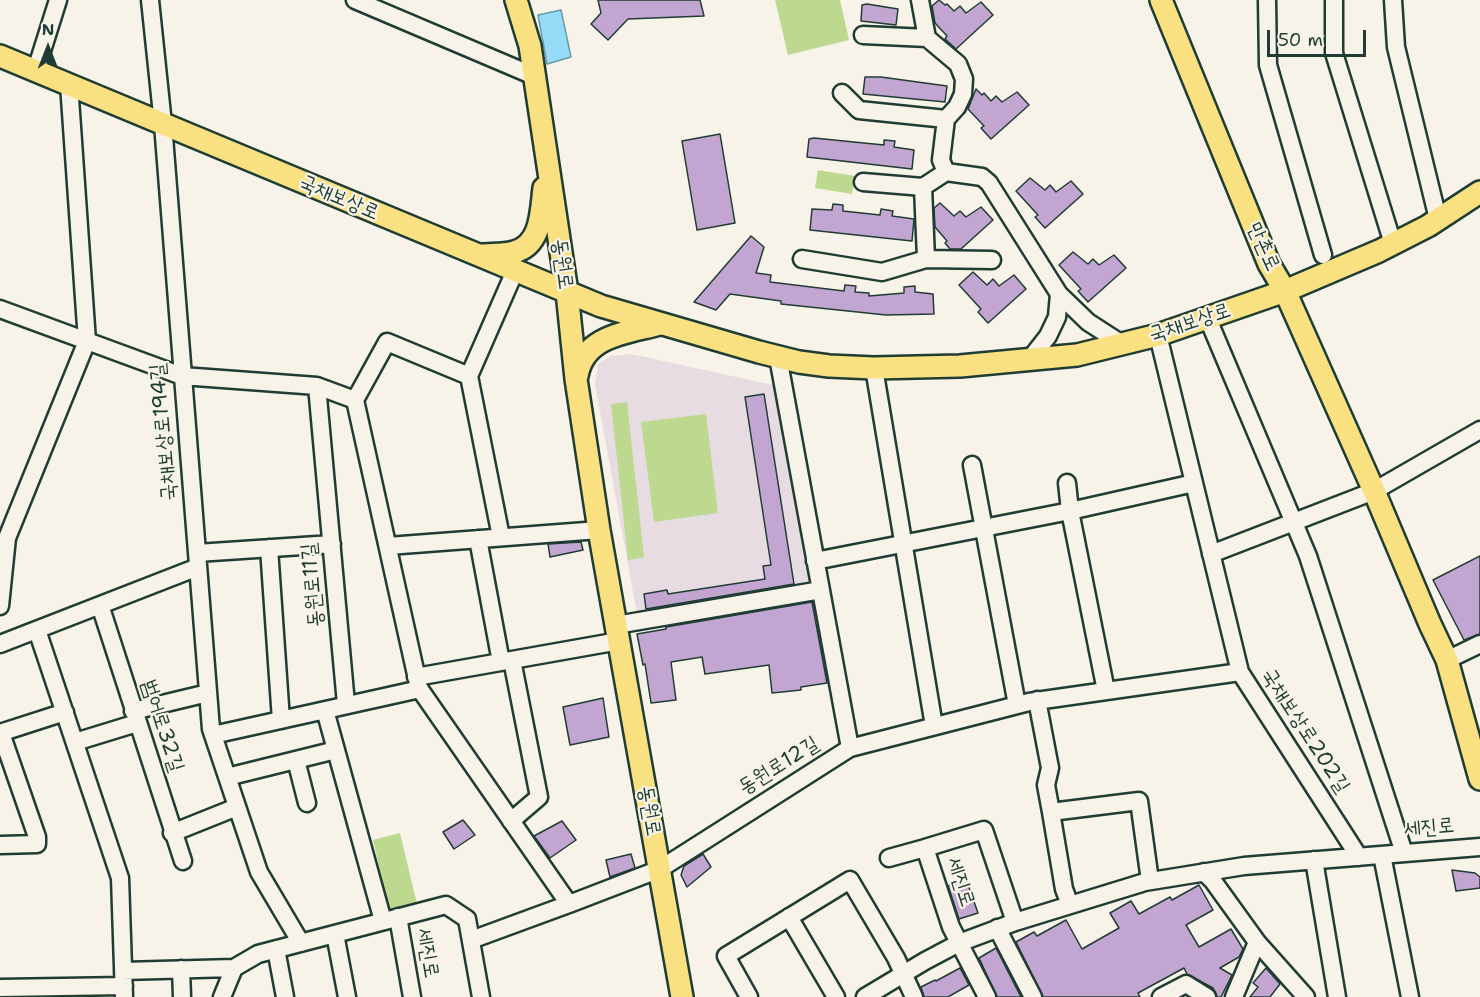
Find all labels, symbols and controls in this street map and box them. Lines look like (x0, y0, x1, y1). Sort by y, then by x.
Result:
north arrow (18, 18, 78, 78)
scale bar (1270, 18, 1369, 56)
text: N (42, 19, 54, 40)
text: 50 m (1278, 28, 1323, 52)
street label: 국채보상로 (295, 170, 383, 226)
street label: 만촌로 (1241, 219, 1285, 275)
street label: 동원로 (546, 237, 578, 291)
street label: 국채보상로 (1146, 298, 1234, 348)
street label: 국채보상로194길 (145, 362, 183, 502)
street label: 동원로11길 (297, 542, 329, 628)
street label: 국채보상로202길 (1255, 664, 1355, 798)
street label: 범어로32길 (135, 677, 189, 775)
street label: 동원로12길 (734, 731, 824, 801)
street label: 동원로 (632, 784, 666, 838)
street label: 세진로 (1403, 813, 1455, 843)
street label: 세진로 (940, 854, 980, 910)
street label: 세진로 (410, 926, 444, 980)

